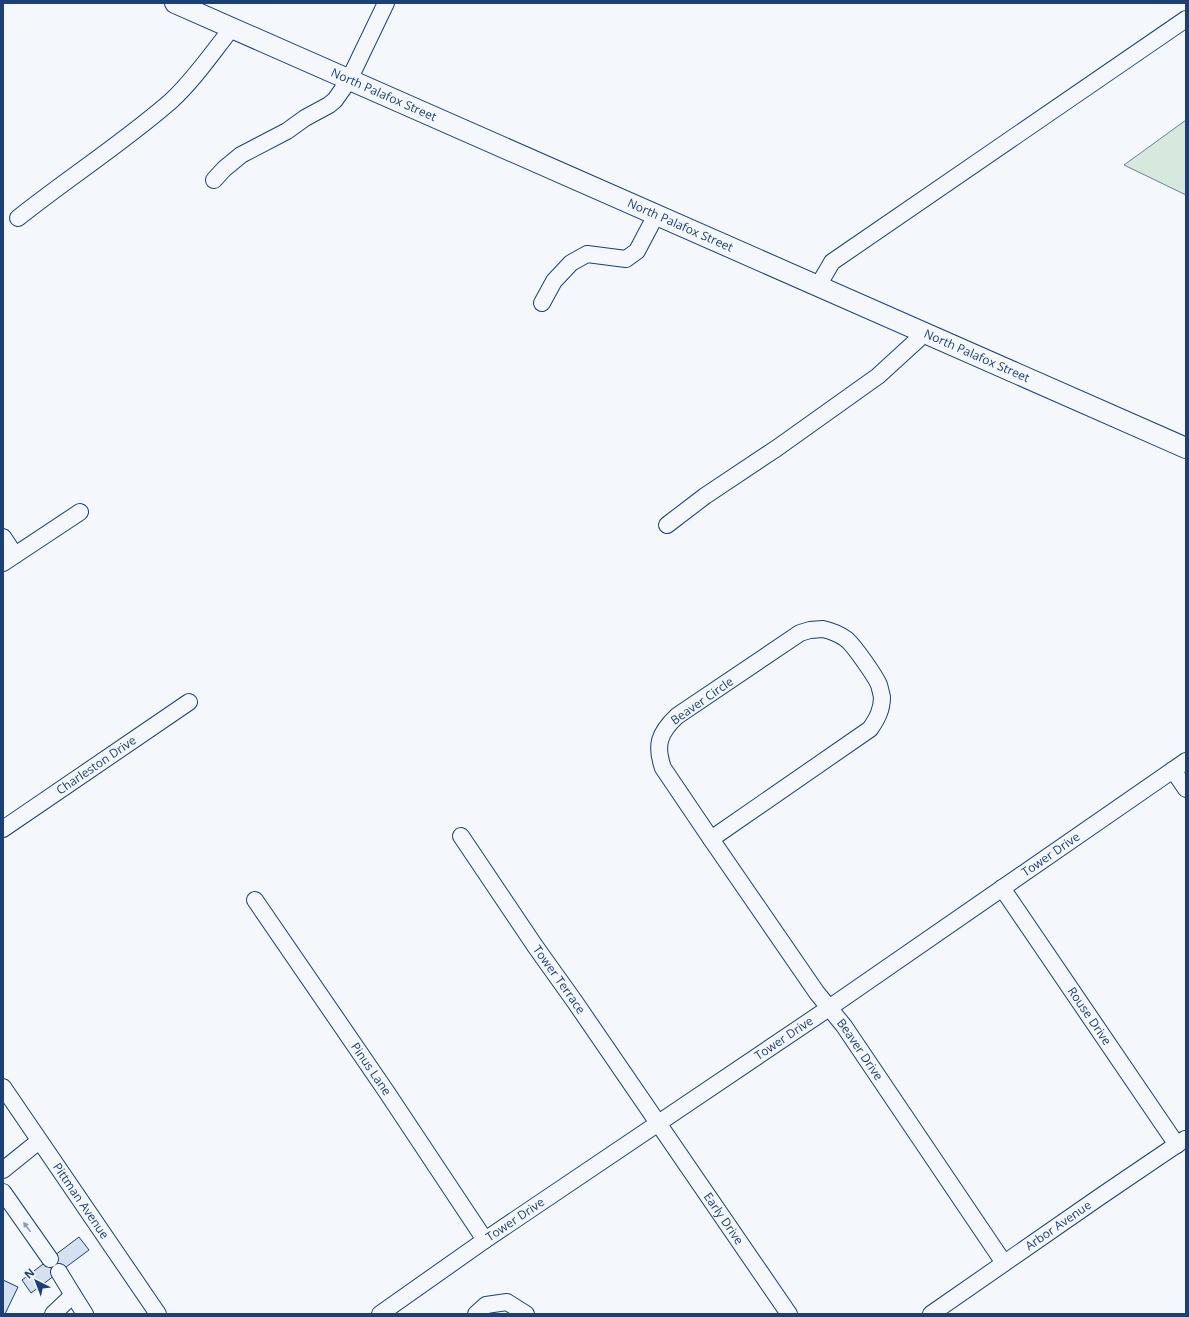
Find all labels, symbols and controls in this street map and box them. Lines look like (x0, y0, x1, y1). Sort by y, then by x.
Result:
street label: North Palafox Street (328, 64, 439, 125)
street label: North Palafox Street (625, 194, 736, 256)
street label: North Palafox Street (921, 325, 1032, 386)
street label: Beaver Circle (667, 673, 737, 728)
street label: Charleston Drive (53, 731, 140, 798)
street label: Tower Drive (1018, 828, 1083, 880)
street label: Tower Terrace (529, 942, 590, 1017)
street label: Rouse Drive (1064, 983, 1116, 1049)
street label: Tower Drive (751, 1012, 817, 1064)
street label: Beaver Drive (833, 1015, 887, 1084)
street label: Pinus Lane (347, 1039, 396, 1099)
street label: Pittman Avenue (49, 1159, 113, 1242)
street label: Early Drive (700, 1189, 748, 1248)
street label: Tower Drive (482, 1193, 548, 1245)
street label: Arbor Avenue (1022, 1196, 1095, 1254)
one-way arrow (23, 1222, 31, 1233)
north arrow (16, 1261, 56, 1301)
text: N (21, 1265, 37, 1282)

